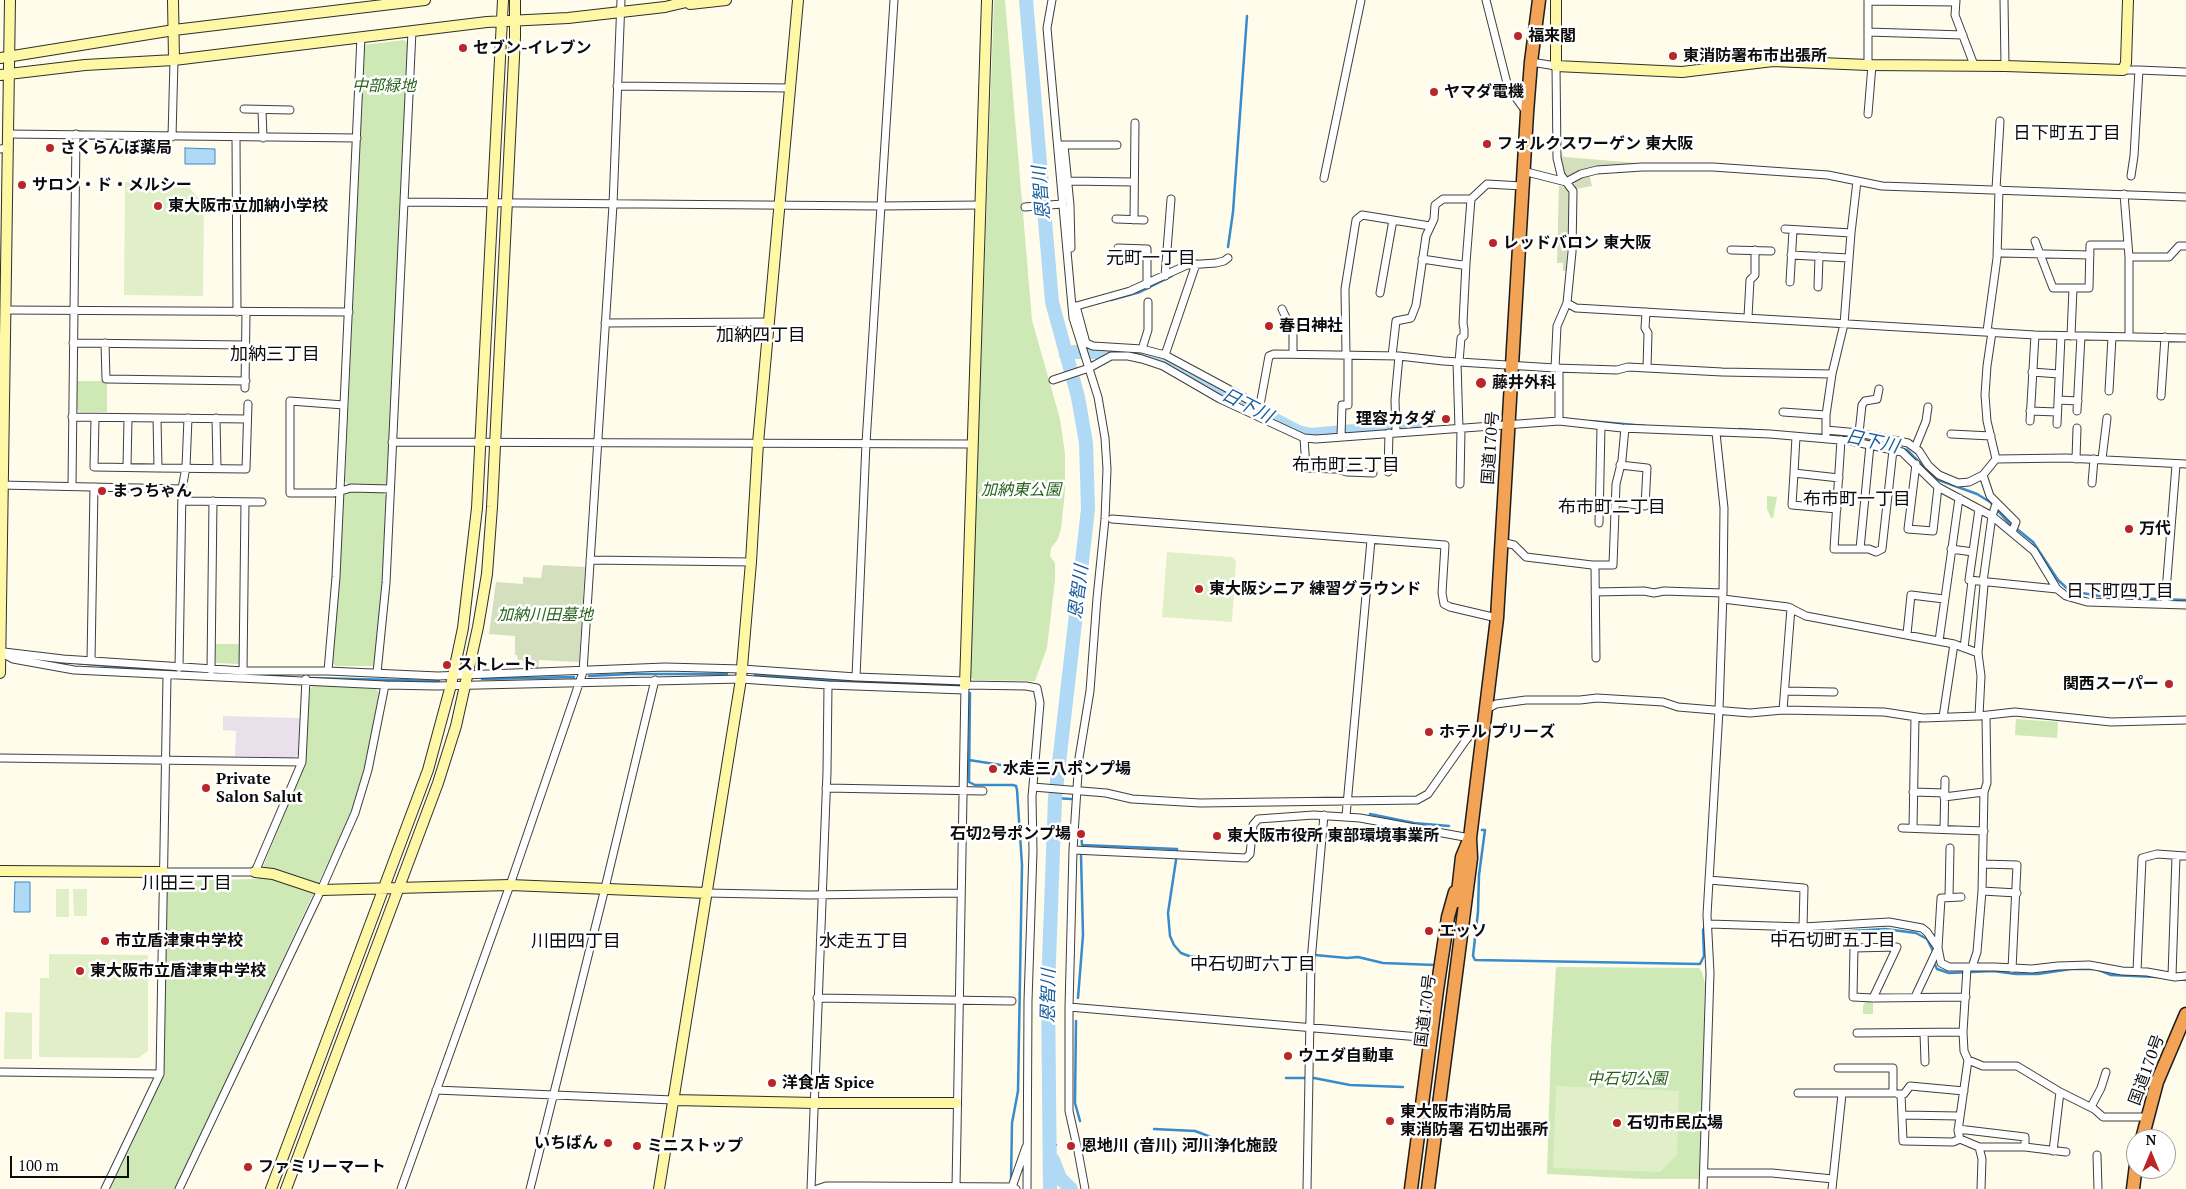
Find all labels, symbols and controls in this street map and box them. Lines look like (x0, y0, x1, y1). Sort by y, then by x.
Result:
place label: 福来閣 (1528, 26, 1576, 46)
marker: 福来閣 (1512, 30, 1524, 42)
place label: セブン-イレブン (473, 38, 592, 58)
marker: セブン-イレブン (457, 42, 469, 54)
place label: 東消防署布市出張所 (1683, 46, 1827, 66)
marker: 東消防署布市出張所 (1667, 50, 1679, 62)
park label: 中部緑地 (352, 76, 416, 96)
place label: ヤマダ電機 (1444, 82, 1524, 102)
marker: ヤマダ電機 (1428, 86, 1440, 98)
district label: 日下町五丁目 (2013, 123, 2121, 145)
place label: フォルクスワーゲン 東大阪 (1497, 134, 1693, 154)
place label: さくらんぼ薬局 (60, 138, 172, 158)
marker: フォルクスワーゲン 東大阪 (1481, 138, 1493, 150)
marker: さくらんぼ薬局 (44, 142, 56, 154)
water label: 恩智川 (1029, 165, 1055, 221)
place label: サロン・ド・メルシー (32, 175, 192, 195)
marker: サロン・ド・メルシー (16, 179, 28, 191)
place label: 東大阪市立加納小学校 (168, 196, 328, 216)
marker: 東大阪市立加納小学校 (152, 200, 164, 212)
place label: レッドバロン 東大阪 (1503, 233, 1651, 253)
marker: レッドバロン 東大阪 (1487, 237, 1499, 249)
district label: 元町一丁目 (1106, 248, 1196, 270)
place label: 春日神社 (1279, 316, 1343, 336)
marker: 春日神社 (1263, 320, 1275, 332)
district label: 加納四丁目 (716, 325, 806, 347)
district label: 加納三丁目 (230, 344, 320, 366)
place label: 藤井外科 (1492, 373, 1556, 393)
marker: 藤井外科 (1474, 376, 1488, 390)
water label: 日下川 (1218, 384, 1276, 428)
place label: 理容カタダ (1356, 409, 1436, 429)
street label: 国道170号 (1479, 411, 1503, 485)
marker: 理容カタダ (1440, 413, 1452, 425)
water label: 日下川 (1843, 426, 1901, 458)
district label: 布市町三丁目 (1292, 455, 1400, 477)
park label: 加納東公園 (981, 480, 1061, 500)
place label: まっちゃん (112, 481, 192, 501)
marker: まっちゃん (96, 485, 108, 497)
district label: 布市町一丁目 (1803, 489, 1911, 511)
district label: 布市町二丁目 (1558, 497, 1666, 519)
place label: 万代 (2139, 519, 2171, 539)
marker: 万代 (2123, 523, 2135, 535)
water label: 恩智川 (1065, 564, 1093, 620)
place label: 東大阪シニア 練習グラウンド (1209, 579, 1421, 599)
district label: 日下町四丁目 (2066, 581, 2174, 603)
marker: 東大阪シニア 練習グラウンド (1193, 583, 1205, 595)
park label: 加納川田墓地 (497, 605, 593, 625)
place label: ストレート (457, 655, 537, 675)
marker: ストレート (441, 659, 453, 671)
place label: 関西スーパー (2063, 674, 2159, 694)
marker: 関西スーパー (2163, 678, 2175, 690)
place label: ホテル プリーズ (1439, 722, 1555, 742)
marker: ホテル プリーズ (1423, 726, 1435, 738)
place label: 水走三八ポンプ場 (1003, 759, 1131, 779)
marker: 水走三八ポンプ場 (987, 763, 999, 775)
place label: Private Salon Salut (216, 769, 303, 807)
marker: Private Salon Salut (200, 782, 212, 794)
place label: 石切2号ポンプ場 (950, 824, 1071, 844)
place label: 東大阪市役所 東部環境事業所 (1227, 826, 1439, 846)
marker: 石切2号ポンプ場 (1075, 828, 1087, 840)
marker: 東大阪市役所 東部環境事業所 (1211, 830, 1223, 842)
district label: 川田三丁目 (142, 873, 232, 895)
place label: エッソ (1439, 921, 1487, 941)
marker: エッソ (1423, 925, 1435, 937)
district label: 中石切町五丁目 (1770, 930, 1896, 952)
place label: 市立盾津東中学校 (115, 931, 243, 951)
district label: 川田四丁目 (531, 931, 621, 953)
district label: 水走五丁目 (819, 931, 909, 953)
marker: 市立盾津東中学校 (99, 935, 111, 947)
district label: 中石切町六丁目 (1190, 954, 1316, 976)
place label: 東大阪市立盾津東中学校 (90, 961, 266, 981)
marker: 東大阪市立盾津東中学校 (74, 965, 86, 977)
water label: 恩智川 (1038, 969, 1060, 1023)
street label: 国道170号 (1412, 973, 1440, 1049)
street label: 国道170号 (2125, 1032, 2169, 1108)
place label: ウエダ自動車 (1298, 1046, 1394, 1066)
marker: ウエダ自動車 (1282, 1050, 1294, 1062)
park label: 中石切公園 (1587, 1069, 1667, 1089)
place label: 洋食店 Spice (782, 1073, 874, 1093)
marker: 洋食店 Spice (766, 1077, 778, 1089)
place label: 東大阪市消防局 東消防署 石切出張所 (1400, 1102, 1548, 1140)
place label: 石切市民広場 (1627, 1113, 1723, 1133)
marker: 東大阪市消防局 東消防署 石切出張所 (1384, 1115, 1396, 1127)
marker: 石切市民広場 (1611, 1117, 1623, 1129)
north arrow (2126, 1129, 2176, 1179)
text: N (2146, 1130, 2156, 1149)
place label: いちばん (534, 1133, 598, 1153)
place label: ミニストップ (647, 1136, 743, 1156)
place label: 恩地川 (音川) 河川浄化施設 (1081, 1136, 1278, 1156)
marker: いちばん (602, 1137, 614, 1149)
marker: ミニストップ (631, 1140, 643, 1152)
marker: 恩地川 (音川) 河川浄化施設 (1065, 1140, 1077, 1152)
scale bar (12, 1146, 131, 1178)
text: 100 m (18, 1155, 59, 1175)
place label: ファミリーマート (258, 1157, 386, 1177)
marker: ファミリーマート (242, 1161, 254, 1173)

